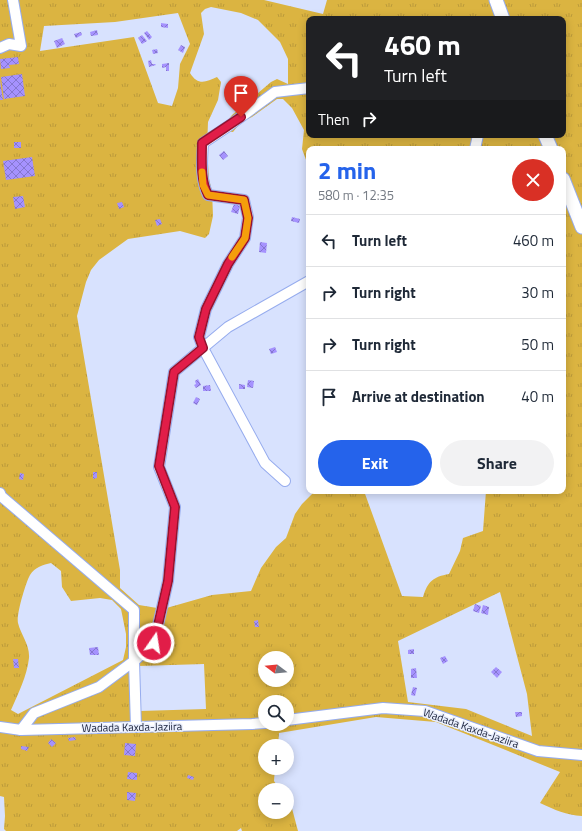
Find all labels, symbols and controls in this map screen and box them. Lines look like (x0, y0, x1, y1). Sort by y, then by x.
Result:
text: 460 m (384, 23, 461, 66)
icon: left (318, 32, 370, 84)
text: Turn left (384, 62, 447, 89)
pin (224, 76, 258, 117)
icon: arrive (230, 82, 252, 104)
text: Then (318, 108, 350, 131)
icon: right (358, 108, 380, 130)
text: 2 min (318, 152, 376, 188)
button: close (512, 159, 554, 201)
text: 580 m · 12:35 (318, 185, 394, 205)
text: Turn left (352, 229, 407, 252)
text: 460 m (513, 229, 554, 252)
icon: left (318, 230, 340, 252)
text: Turn right (352, 281, 416, 304)
text: 30 m (521, 281, 554, 304)
icon: right (318, 282, 340, 304)
text: Turn right (352, 333, 416, 356)
text: 50 m (521, 333, 554, 356)
icon: right (318, 334, 340, 356)
text: Arrive at destination (352, 385, 485, 408)
text: 40 m (521, 385, 554, 408)
icon: arrive (318, 386, 340, 408)
button: Exit (318, 440, 432, 486)
button: Share (440, 440, 554, 486)
position arrow (133, 622, 175, 664)
north arrow (258, 651, 294, 687)
map controls (258, 651, 294, 819)
button: search (258, 695, 294, 731)
street label: Wadada Kaxda-Jaziira (421, 704, 522, 752)
street label: Wadada Kaxda-Jaziira (82, 718, 183, 736)
button: + (258, 739, 294, 775)
button: − (258, 783, 294, 819)

